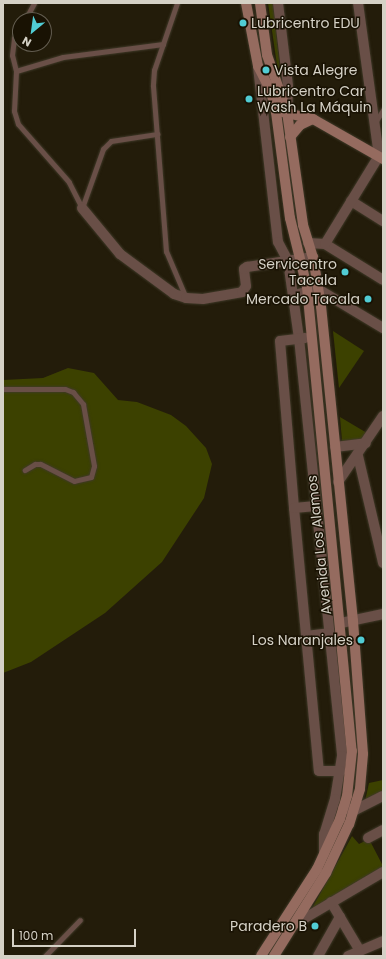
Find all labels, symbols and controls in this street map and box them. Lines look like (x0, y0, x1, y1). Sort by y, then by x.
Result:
north arrow (12, 12, 52, 52)
place label: Lubricentro EDU (251, 15, 360, 31)
marker: Lubricentro EDU (238, 18, 248, 28)
text: N (19, 33, 34, 51)
place label: Vista Alegre (274, 62, 357, 78)
marker: Vista Alegre (261, 65, 271, 75)
place label: Lubricentro Car Wash La Máquin (257, 83, 372, 116)
marker: Lubricentro Car Wash La Máquin (244, 94, 254, 104)
place label: Servicentro Tacala (258, 256, 337, 288)
marker: Servicentro Tacala (340, 267, 350, 277)
place label: Mercado Tacala (246, 291, 360, 307)
marker: Mercado Tacala (363, 294, 373, 304)
street label: Avenida Los Alamos (303, 474, 335, 616)
place label: Los Naranjales (252, 632, 353, 648)
marker: Los Naranjales (356, 635, 366, 645)
place label: Paradero B (230, 918, 307, 934)
scale bar (14, 921, 138, 947)
marker: Paradero B (310, 921, 320, 931)
text: 100 m (19, 927, 53, 944)

